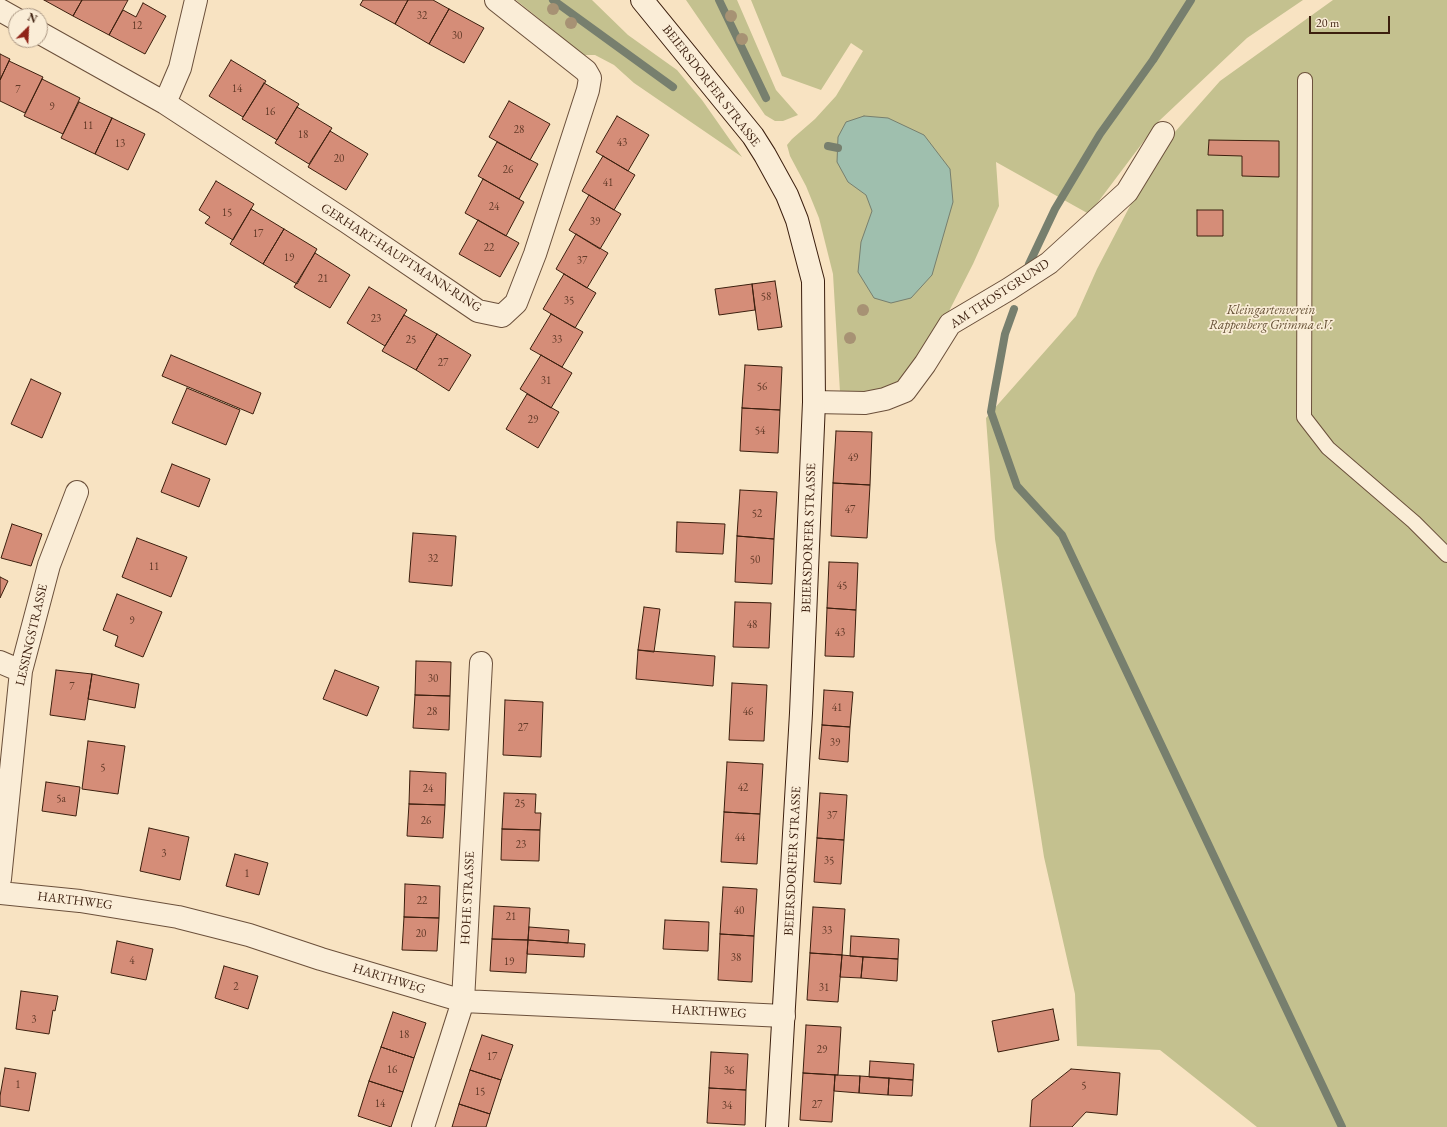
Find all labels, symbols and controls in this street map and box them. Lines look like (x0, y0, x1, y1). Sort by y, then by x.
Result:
north arrow (8, 8, 48, 48)
scale bar (1311, 8, 1392, 34)
house number: 32 (417, 9, 427, 23)
text: N (26, 10, 39, 26)
text: 20 m (1316, 15, 1339, 31)
house number: 12 (132, 19, 142, 33)
street label: BEIERSDORFER STRASSE (659, 22, 763, 150)
house number: 30 (452, 29, 462, 43)
house number: 14 (232, 82, 242, 96)
house number: 7 (15, 83, 21, 97)
house number: 9 (49, 100, 55, 114)
house number: 16 (265, 105, 275, 119)
house number: 11 (83, 119, 93, 133)
house number: 28 (514, 123, 524, 137)
house number: 18 (298, 128, 308, 142)
house number: 43 (617, 136, 627, 150)
house number: 13 (115, 137, 125, 151)
house number: 20 (334, 152, 344, 166)
house number: 26 (503, 163, 513, 177)
house number: 41 (603, 176, 613, 190)
street label: GERHART-HAUPTMANN-RING (318, 200, 484, 316)
house number: 24 (489, 200, 499, 214)
house number: 15 (222, 206, 232, 220)
house number: 39 (590, 215, 600, 229)
house number: 17 (253, 227, 263, 241)
house number: 22 (484, 241, 494, 255)
house number: 19 (284, 251, 294, 265)
house number: 37 (577, 254, 587, 268)
street label: AM THOSTGRUND (947, 256, 1053, 332)
house number: 21 (318, 272, 328, 286)
house number: 58 (761, 290, 771, 304)
house number: 35 (564, 294, 574, 308)
park label: Kleingartenverein Rappenberg Grimma e.V. (1209, 302, 1333, 333)
house number: 23 (371, 312, 381, 326)
house number: 25 (406, 333, 416, 347)
house number: 33 (552, 333, 562, 347)
house number: 27 (438, 356, 448, 370)
house number: 31 (541, 374, 551, 388)
house number: 56 (757, 380, 767, 394)
house number: 29 (528, 413, 538, 427)
house number: 54 (755, 424, 765, 438)
house number: 49 (848, 451, 858, 465)
street label: BEIERSDORFER STRASSE (799, 463, 819, 613)
house number: 47 (845, 503, 855, 517)
house number: 52 (752, 507, 762, 521)
house number: 32 (428, 552, 438, 566)
house number: 50 (750, 553, 760, 567)
house number: 11 (149, 560, 159, 574)
house number: 45 (837, 579, 847, 593)
street label: LESSINGSTRASSE (13, 582, 51, 688)
house number: 9 (129, 614, 135, 628)
house number: 48 (747, 618, 757, 632)
house number: 43 (835, 626, 845, 640)
house number: 30 (428, 672, 438, 686)
house number: 7 (69, 680, 75, 694)
house number: 41 (832, 701, 842, 715)
house number: 28 (427, 705, 437, 719)
house number: 46 (743, 705, 753, 719)
house number: 27 (518, 721, 528, 735)
house number: 39 (830, 736, 840, 750)
house number: 5 (100, 761, 106, 775)
house number: 42 (738, 781, 748, 795)
house number: 24 (423, 782, 433, 796)
street label: BEIERSDORFER STRASSE (781, 786, 805, 936)
house number: 5a (56, 792, 66, 806)
house number: 25 (515, 797, 525, 811)
house number: 37 (827, 809, 837, 823)
house number: 26 (421, 814, 431, 828)
house number: 44 (735, 831, 745, 845)
house number: 23 (516, 838, 526, 852)
house number: 3 (161, 847, 167, 861)
street label: HOHE STRASSE (458, 851, 478, 945)
house number: 35 (824, 854, 834, 868)
house number: 1 (244, 867, 250, 881)
street label: HARTHWEG (37, 889, 113, 913)
house number: 22 (417, 894, 427, 908)
house number: 40 (734, 904, 744, 918)
house number: 21 (506, 910, 516, 924)
house number: 33 (822, 924, 832, 938)
house number: 20 (416, 927, 426, 941)
house number: 38 (731, 951, 741, 965)
house number: 4 (129, 954, 135, 968)
house number: 19 (504, 955, 514, 969)
street label: HARTHWEG (351, 961, 427, 997)
house number: 2 (233, 980, 239, 994)
house number: 31 (819, 981, 829, 995)
street label: HARTHWEG (671, 1002, 747, 1022)
house number: 3 (31, 1013, 37, 1027)
house number: 18 (399, 1028, 409, 1042)
house number: 29 (817, 1043, 827, 1057)
house number: 17 (487, 1050, 497, 1064)
house number: 16 (387, 1063, 397, 1077)
house number: 36 (724, 1064, 734, 1078)
house number: 1 (15, 1078, 21, 1092)
house number: 5 (1081, 1079, 1087, 1093)
house number: 15 (475, 1085, 485, 1099)
house number: 14 (375, 1097, 385, 1111)
house number: 27 (812, 1098, 822, 1112)
house number: 34 (722, 1099, 732, 1113)

